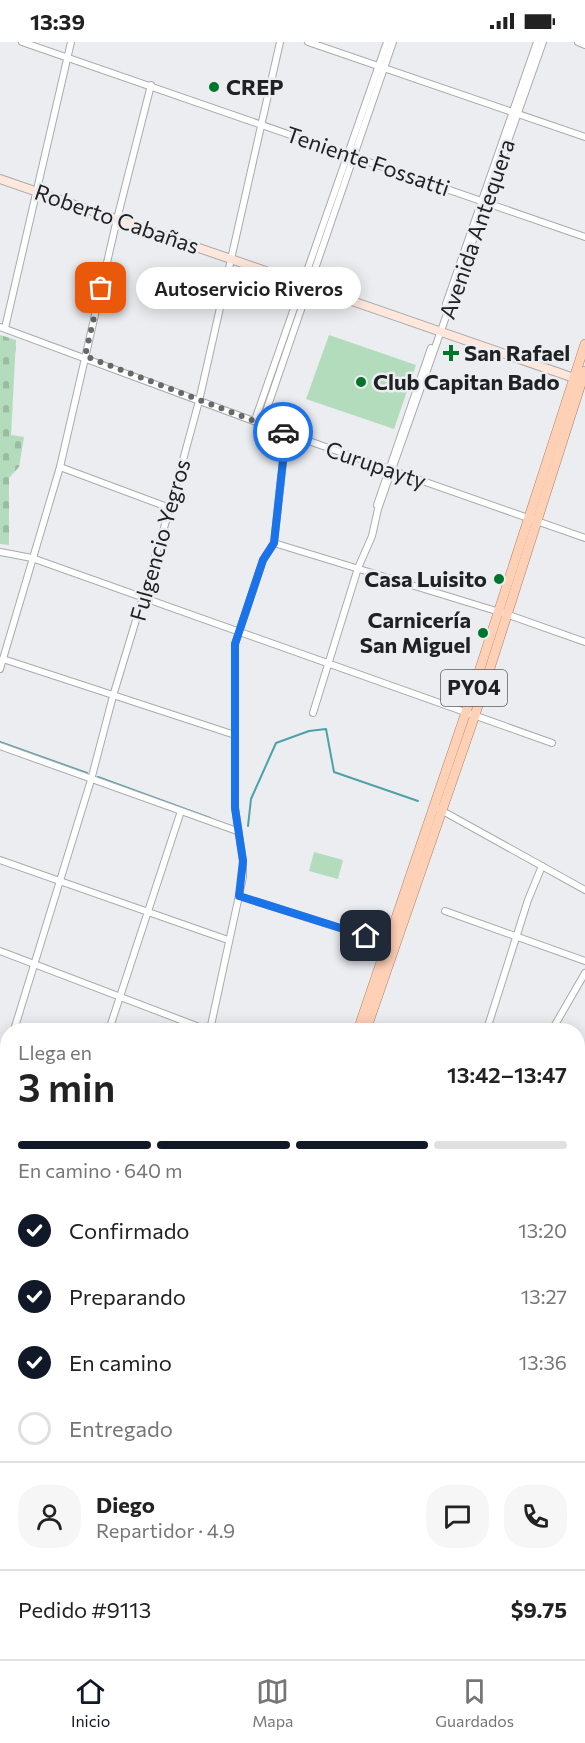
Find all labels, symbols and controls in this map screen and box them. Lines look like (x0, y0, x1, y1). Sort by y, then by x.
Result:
text: 13:39 (30, 8, 85, 35)
place label: CREP (226, 73, 284, 100)
marker: CREP (207, 80, 221, 94)
street label: Teniente Fossatti (283, 120, 454, 201)
street label: Avenida Antequera (433, 135, 520, 322)
street label: Roberto Cabañas (31, 178, 203, 259)
pin (75, 262, 126, 313)
callout: Autoservicio Riveros (137, 267, 362, 309)
icon: bag (84, 271, 117, 304)
text: Autoservicio Riveros (154, 276, 343, 300)
place label: San Rafael (464, 339, 570, 366)
marker: San Rafael (442, 344, 460, 362)
place label: Club Capitan Bado (373, 368, 560, 395)
marker: Club Capitan Bado (354, 375, 368, 389)
courier (253, 402, 313, 462)
icon: car (267, 416, 300, 449)
street label: Curupayty (322, 435, 430, 494)
street label: Fulgencio Yegros (124, 456, 196, 624)
place label: Casa Luisito (364, 565, 487, 592)
marker: Casa Luisito (492, 572, 506, 586)
place label: Carnicería San Miguel (360, 606, 471, 658)
marker: Carnicería San Miguel (476, 626, 490, 640)
road number: PY04 (441, 670, 507, 706)
pin (340, 910, 391, 961)
icon: home (349, 919, 382, 952)
text: Llega en (18, 1040, 92, 1064)
text: 13:42–13:47 (447, 1061, 567, 1088)
text: 3 min (18, 1062, 115, 1110)
text: En camino · 640 m (18, 1158, 182, 1182)
icon: check (18, 1214, 51, 1247)
text: Confirmado (69, 1217, 190, 1244)
text: 13:20 (518, 1218, 567, 1242)
icon: check (18, 1280, 51, 1313)
text: Preparando (69, 1283, 186, 1310)
text: 13:27 (521, 1284, 567, 1308)
icon: check (18, 1346, 51, 1379)
text: En camino (69, 1349, 172, 1376)
text: 13:36 (519, 1350, 567, 1374)
text: Entregado (69, 1415, 173, 1442)
button: person (18, 1485, 81, 1548)
button: chat (426, 1485, 489, 1548)
button: phone (504, 1485, 567, 1548)
text: Diego (96, 1491, 155, 1518)
text: Repartidor · 4.9 (96, 1518, 235, 1542)
text: Pedido #9113 (18, 1596, 151, 1623)
text: $9.75 (511, 1596, 567, 1623)
tab: Inicio (71, 1675, 110, 1730)
tab: Mapa (252, 1675, 294, 1730)
tab: Guardados (435, 1675, 514, 1730)

